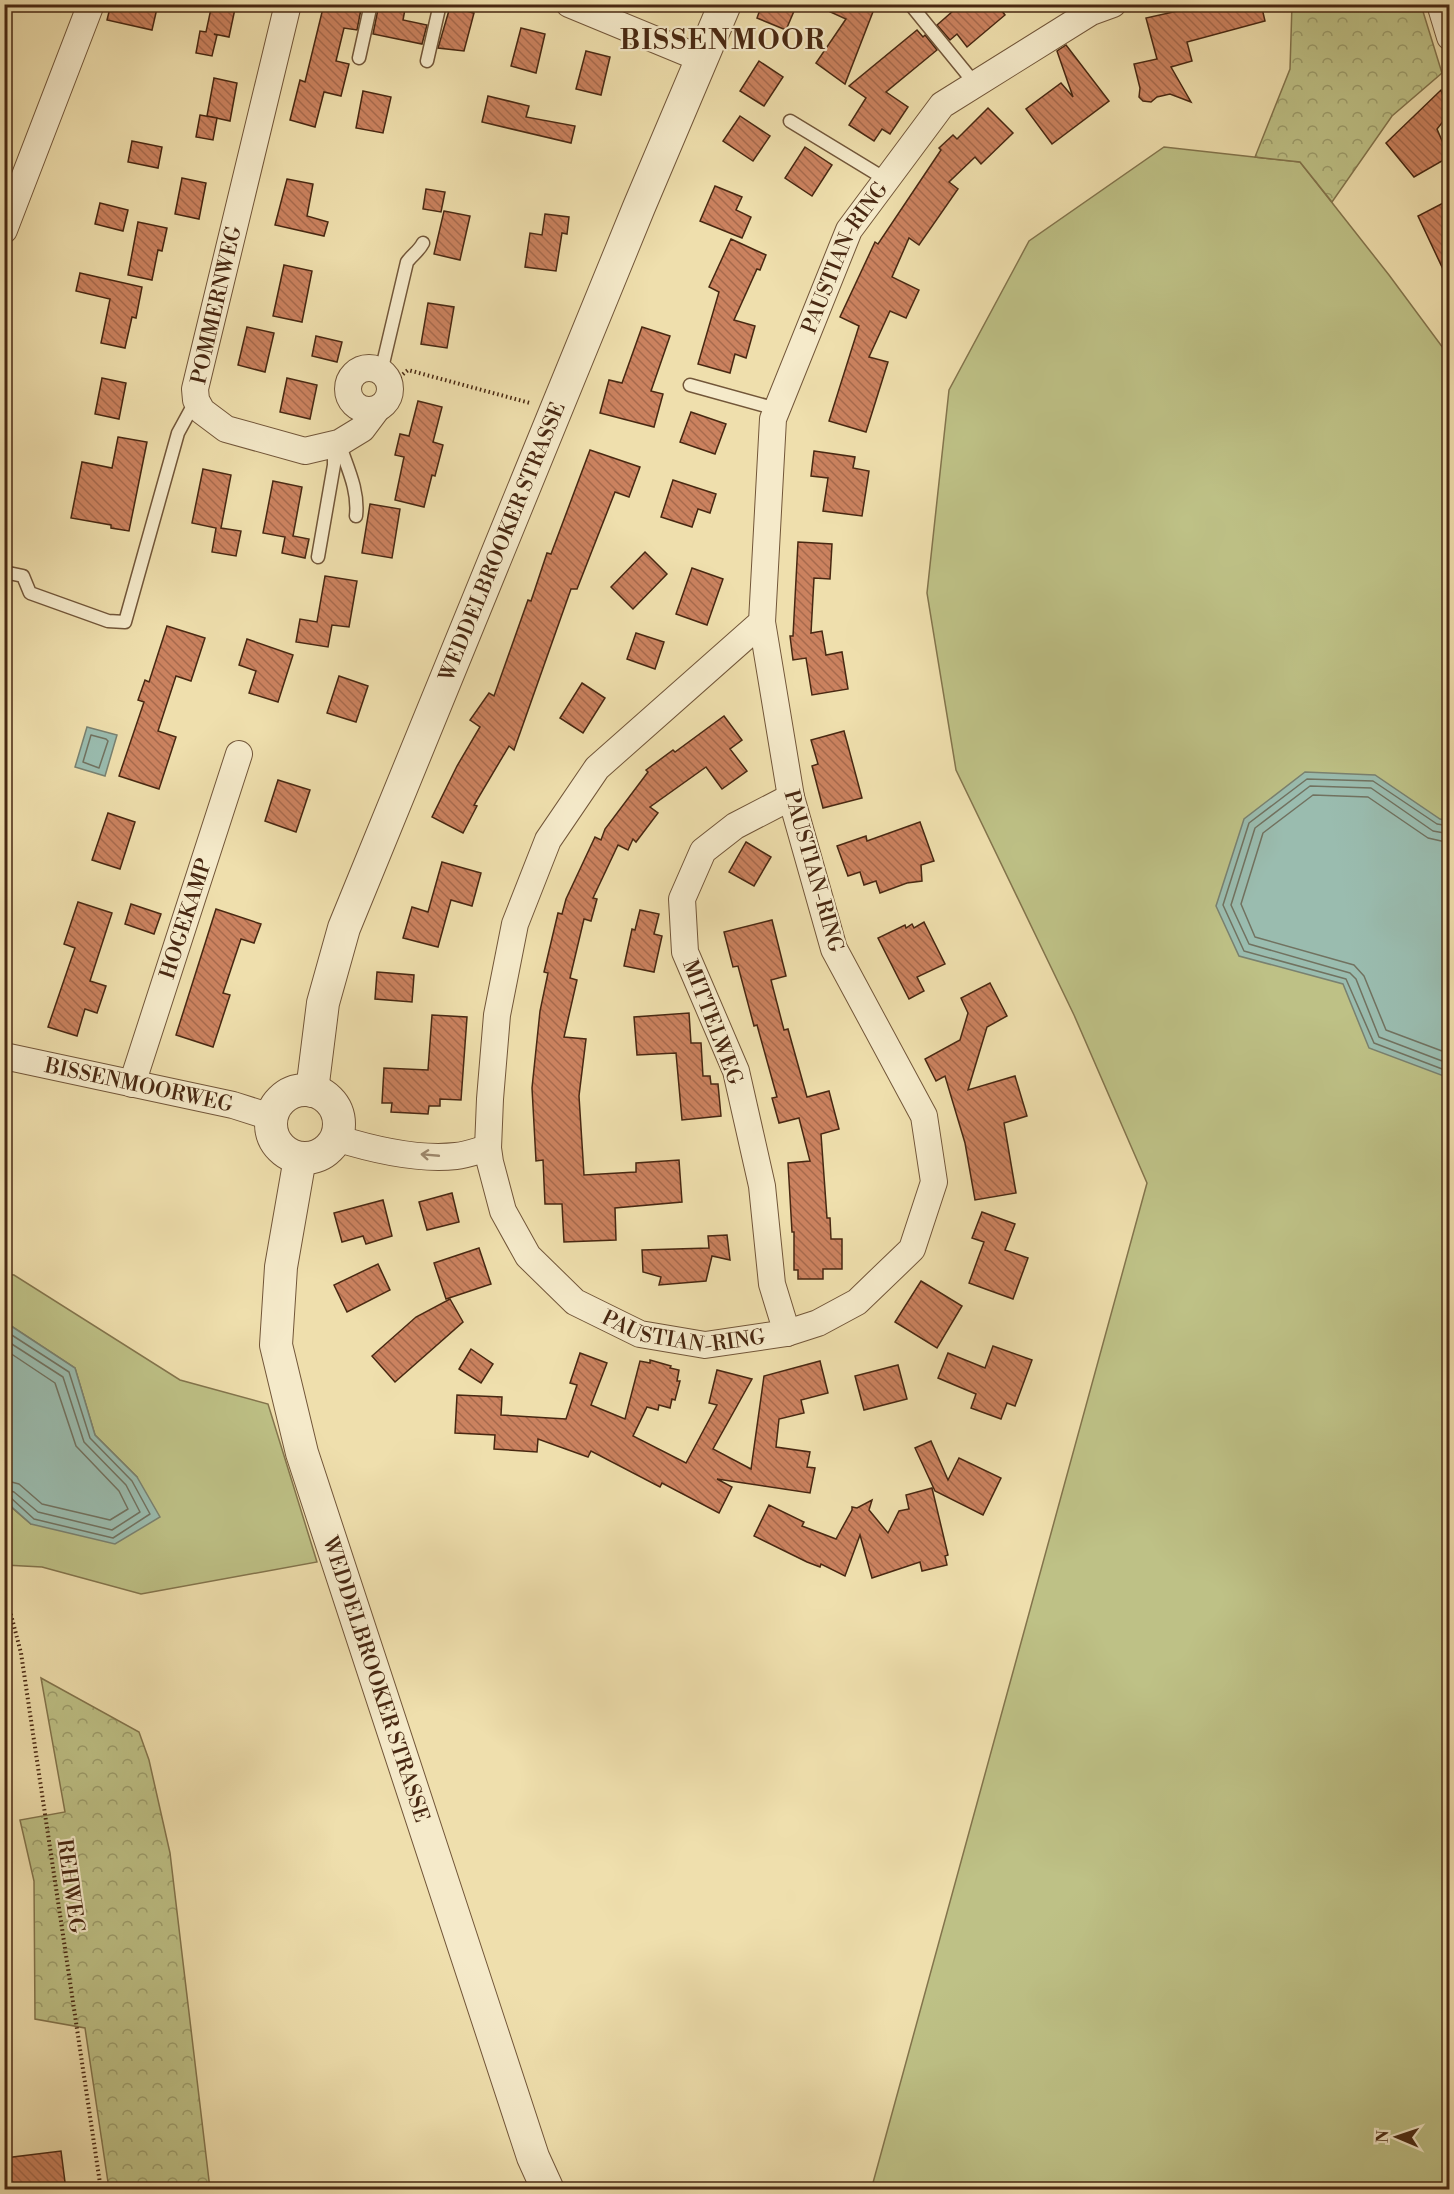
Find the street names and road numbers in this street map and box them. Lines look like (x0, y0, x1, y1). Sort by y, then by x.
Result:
street label: PAUSTIAN-RING (797, 177, 895, 338)
street label: POMMERNWEG (186, 223, 248, 387)
street label: WEDDELBROOKER STRASSE (434, 399, 572, 686)
street label: PAUSTIAN-RING (778, 787, 849, 956)
street label: HOGEKAMP (155, 855, 218, 982)
street label: MITTELWEG (676, 956, 748, 1089)
street label: BISSENMOORWEG (41, 1053, 236, 1119)
street label: PAUSTIAN-RING (597, 1305, 767, 1359)
street label: WEDDELBROOKER STRASSE (316, 1532, 434, 1826)
street label: REHWEG (51, 1837, 90, 1935)

